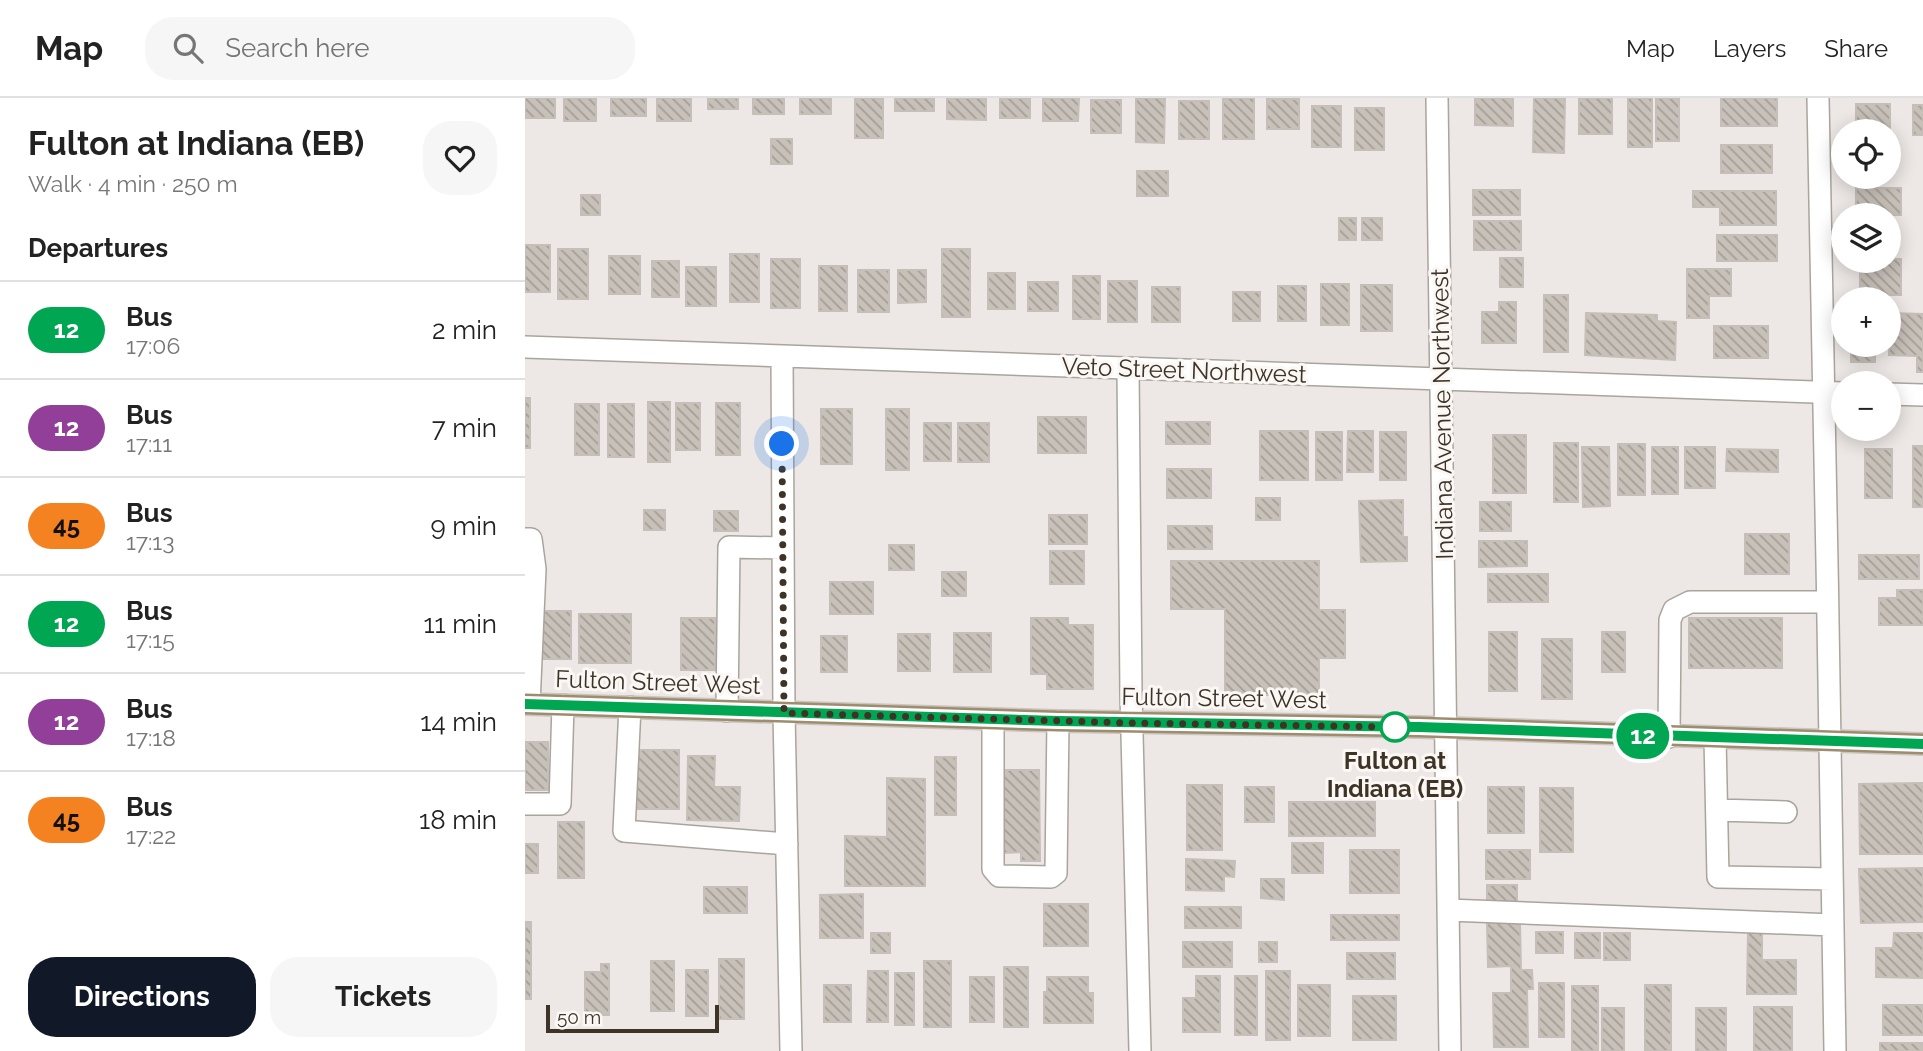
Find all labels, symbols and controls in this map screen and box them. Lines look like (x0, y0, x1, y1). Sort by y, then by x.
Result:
search box (145, 17, 635, 80)
text: Map (35, 29, 103, 68)
icon: search (169, 29, 207, 67)
text: Search here (225, 33, 370, 63)
text: Map (1626, 34, 1675, 63)
text: Layers (1713, 34, 1786, 63)
text: Share (1824, 34, 1888, 63)
map controls (1831, 119, 1901, 441)
button: locate (1831, 119, 1901, 189)
button: heart (423, 121, 497, 195)
text: Fulton at Indiana (EB) (28, 124, 364, 163)
text: Walk · 4 min · 250 m (28, 170, 238, 197)
button: layers (1831, 203, 1901, 273)
text: Departures (28, 233, 168, 263)
street label: Indiana Avenue Northwest (1425, 268, 1459, 560)
button: + (1831, 287, 1901, 357)
text: Bus (126, 302, 173, 332)
text: 12 (54, 315, 79, 344)
text: 2 min (432, 315, 497, 345)
text: 17:06 (126, 332, 180, 359)
street label: Veto Street Northwest (1061, 351, 1307, 389)
button: − (1831, 371, 1901, 441)
text: Bus (126, 400, 173, 430)
text: 12 (54, 413, 79, 442)
text: 7 min (432, 413, 497, 443)
your location (764, 426, 799, 461)
text: 17:11 (126, 430, 172, 457)
text: Bus (126, 498, 173, 528)
text: 45 (53, 511, 80, 540)
text: 9 min (430, 511, 497, 541)
text: 17:13 (126, 528, 174, 555)
text: Bus (126, 596, 173, 626)
text: 12 (54, 609, 79, 638)
text: 11 min (423, 609, 497, 639)
text: 17:15 (126, 626, 175, 653)
street label: Fulton Street West (555, 664, 761, 700)
street label: Fulton Street West (1121, 682, 1327, 714)
text: Bus (126, 694, 173, 724)
text: 12 (54, 707, 79, 736)
text: 14 min (420, 707, 497, 737)
marker: Fulton at Indiana (EB) (1380, 712, 1410, 742)
line badge: 12 (1611, 713, 1675, 759)
text: 12 (1630, 721, 1656, 750)
text: 17:18 (126, 724, 176, 751)
place label: Fulton at Indiana (EB) (1327, 746, 1463, 803)
text: Bus (126, 792, 173, 822)
text: 45 (53, 805, 80, 834)
text: 18 min (419, 805, 497, 835)
text: 17:22 (126, 822, 176, 849)
button: Directions (28, 957, 256, 1037)
button: Tickets (270, 957, 497, 1037)
scale bar (546, 1002, 719, 1034)
text: 50 m (557, 1006, 601, 1028)

